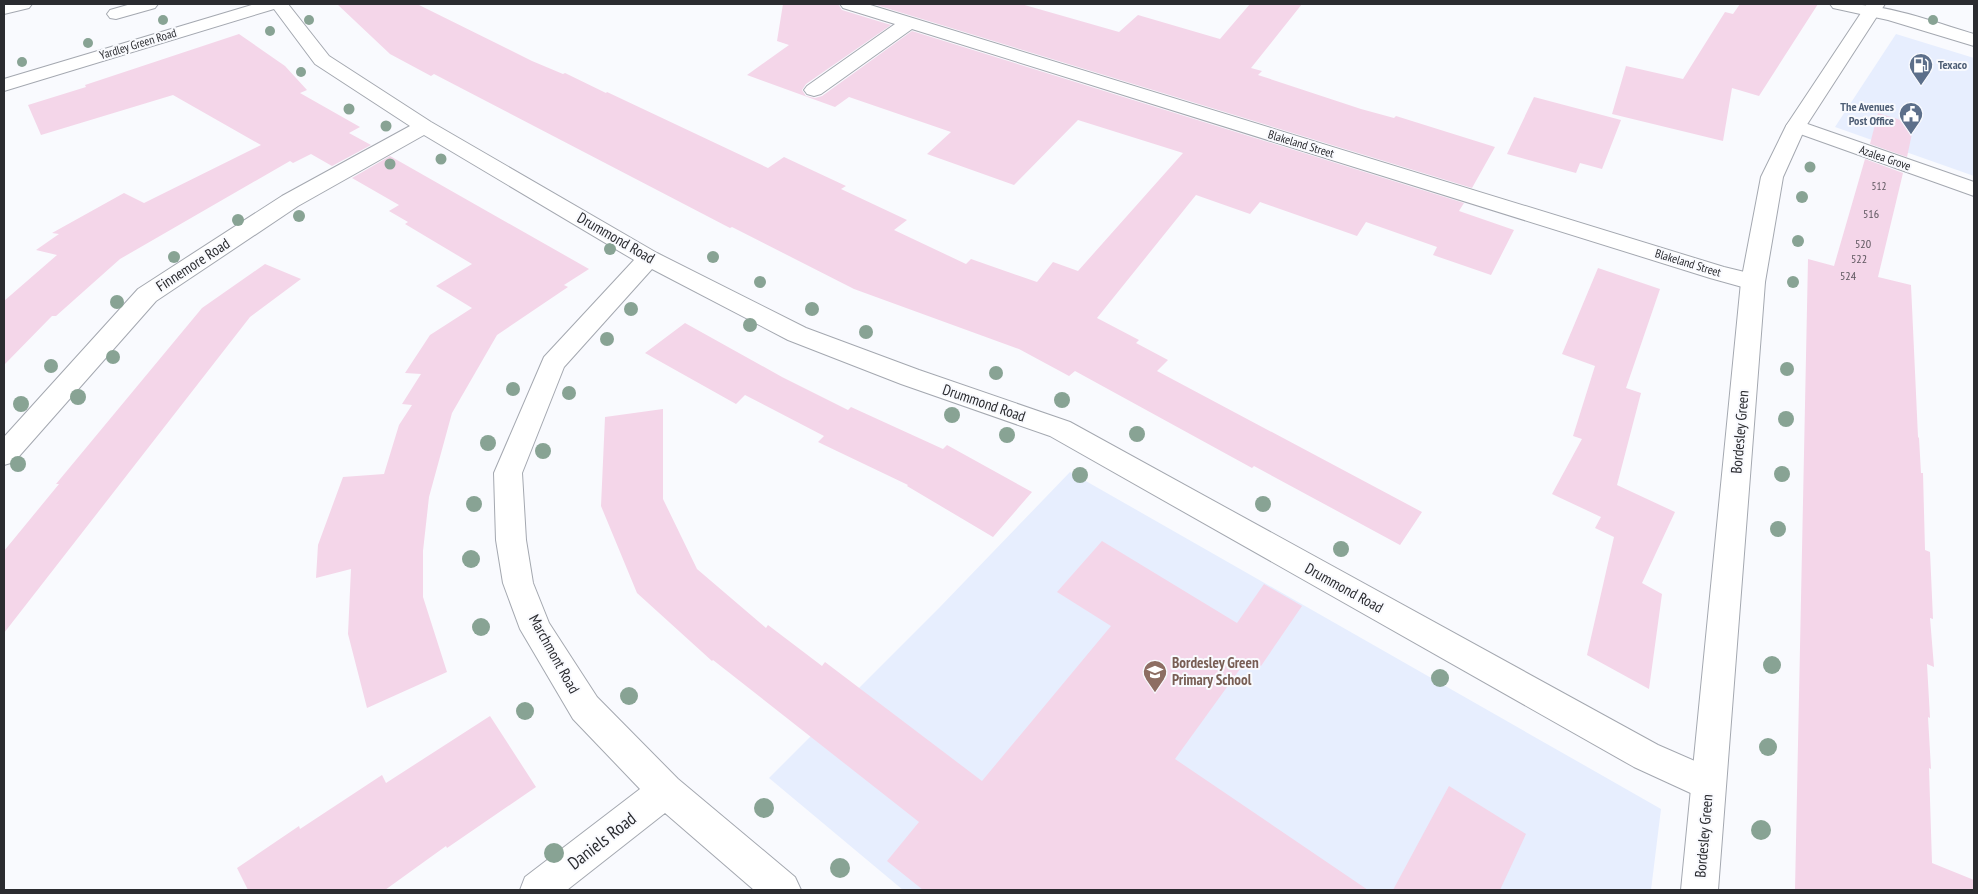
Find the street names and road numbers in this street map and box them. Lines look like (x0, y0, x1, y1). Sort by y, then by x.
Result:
street label: Yardley Green Road (98, 25, 178, 62)
street label: Blakeland Street (1266, 126, 1337, 161)
street label: Azalea Grove (1857, 142, 1913, 173)
street label: Drummond Road (574, 208, 658, 267)
street label: Finnemore Road (152, 234, 233, 295)
street label: Blakeland Street (1653, 245, 1724, 280)
street label: Drummond Road (940, 379, 1028, 426)
street label: Bordesley Green (1726, 389, 1753, 474)
street label: Drummond Road (1302, 558, 1387, 617)
street label: Marchmont Road (525, 611, 584, 697)
street label: Bordesley Green (1690, 793, 1717, 878)
street label: Daniels Road (563, 807, 641, 875)

